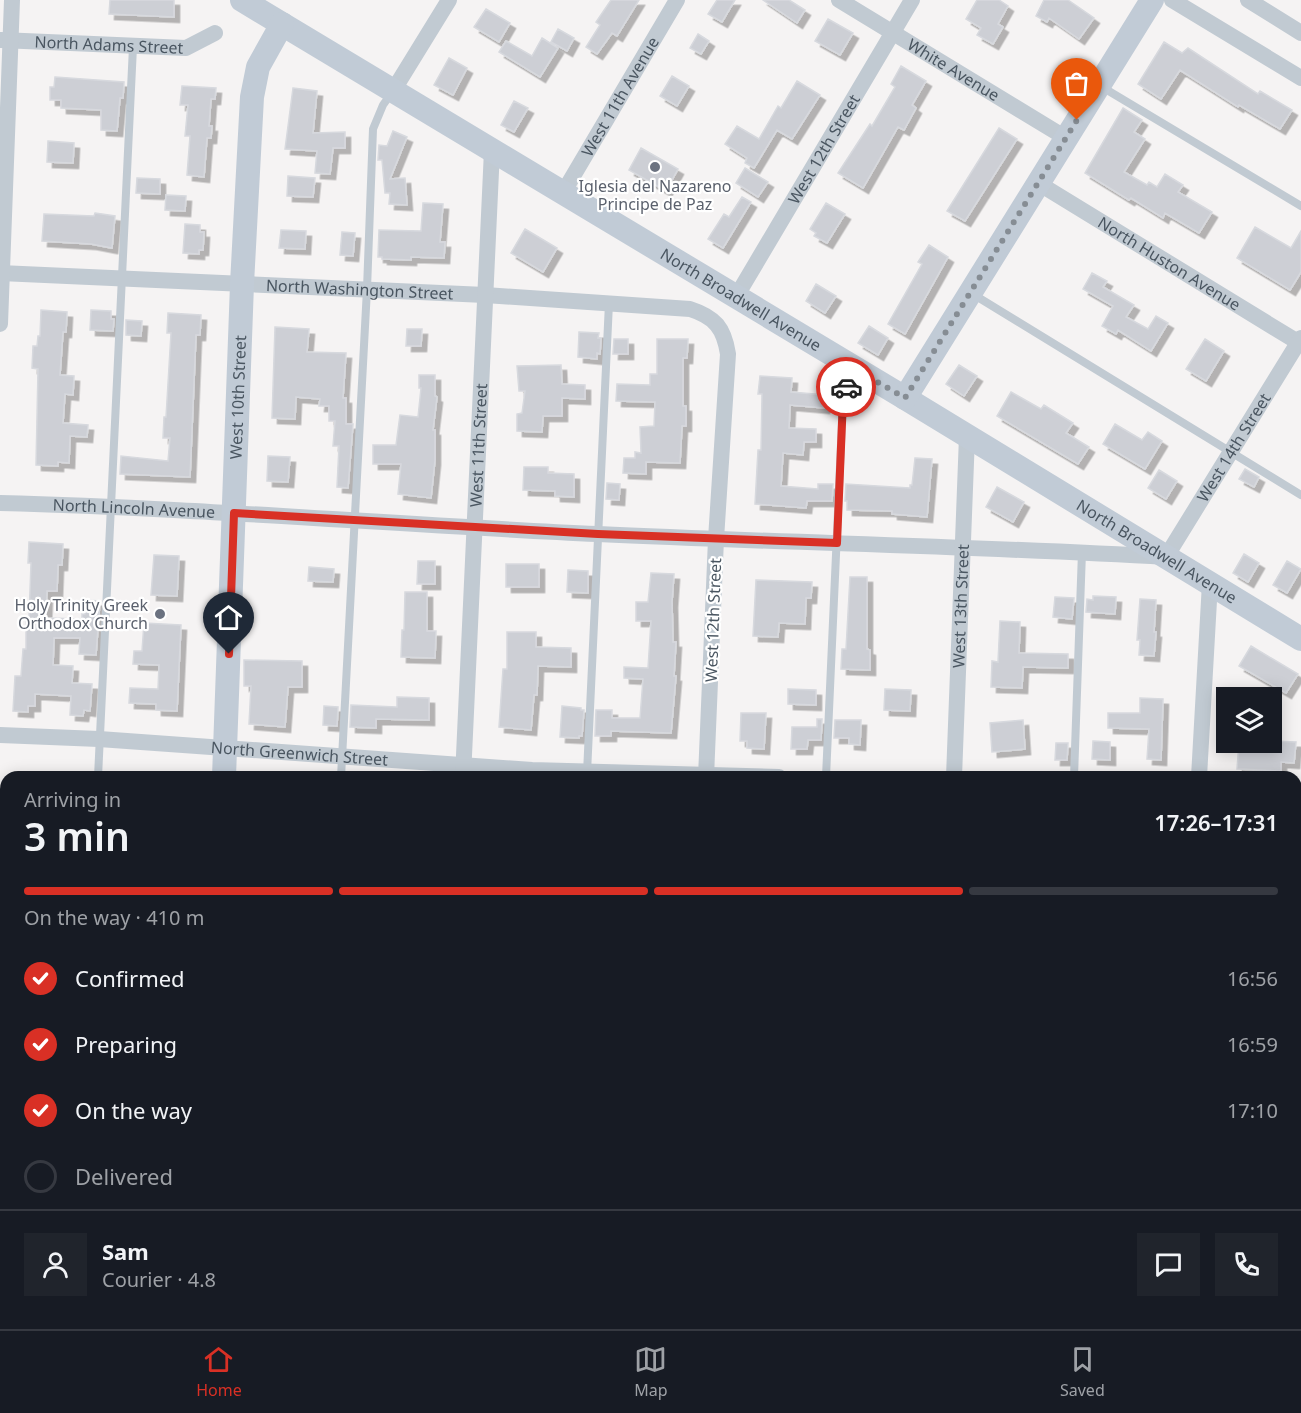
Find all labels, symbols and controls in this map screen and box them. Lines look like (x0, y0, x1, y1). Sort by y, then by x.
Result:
street label: North Adams Street (34, 30, 184, 59)
street label: West 11th Avenue (576, 33, 664, 161)
street label: White Avenue (903, 33, 1004, 106)
pin (1051, 58, 1102, 120)
icon: bag (1060, 67, 1093, 100)
street label: West 12th Street (783, 90, 865, 208)
marker: Iglesia del Nazareno Principe de Paz (648, 160, 662, 174)
place label: Iglesia del Nazareno Principe de Paz (578, 175, 732, 215)
street label: North Huston Avenue (1094, 211, 1245, 315)
street label: North Broadwell Avenue (657, 243, 825, 356)
street label: North Washington Street (265, 274, 454, 305)
street label: West 10th Street (225, 335, 251, 460)
courier (816, 357, 876, 417)
icon: car (830, 371, 863, 404)
street label: West 11th Street (464, 383, 492, 508)
street label: West 14th Street (1192, 389, 1276, 506)
street label: North Lincoln Avenue (52, 494, 216, 523)
street label: North Broadwell Avenue (1073, 494, 1241, 608)
street label: West 13th Street (947, 543, 974, 669)
street label: West 12th Street (700, 557, 726, 682)
pin (203, 592, 254, 654)
place label: Holy Trinity Greek Orthodox Church (15, 594, 148, 634)
icon: home (212, 601, 245, 634)
marker: Holy Trinity Greek Orthodox Church (153, 607, 167, 621)
map controls (1216, 687, 1282, 753)
button: layers (1216, 687, 1282, 753)
street label: North Greenwich Street (210, 736, 389, 771)
text: Arriving in (24, 786, 121, 813)
text: 17:26–17:31 (1154, 807, 1278, 837)
text: 3 min (24, 809, 130, 862)
text: On the way · 410 m (24, 904, 204, 931)
icon: check (24, 962, 57, 995)
text: Confirmed (75, 963, 185, 993)
text: 16:56 (1227, 965, 1278, 992)
icon: check (24, 1028, 57, 1061)
text: Preparing (75, 1029, 177, 1059)
text: 16:59 (1227, 1031, 1278, 1058)
icon: check (24, 1094, 57, 1127)
text: On the way (75, 1095, 192, 1125)
text: 17:10 (1227, 1097, 1278, 1124)
text: Delivered (75, 1161, 173, 1191)
button: person (24, 1233, 87, 1296)
button: chat (1137, 1233, 1200, 1296)
button: phone (1215, 1233, 1278, 1296)
text: Sam (102, 1236, 149, 1266)
text: Courier · 4.8 (102, 1266, 216, 1293)
tab: Home (196, 1343, 242, 1401)
tab: Map (634, 1343, 668, 1401)
tab: Saved (1060, 1343, 1105, 1401)

